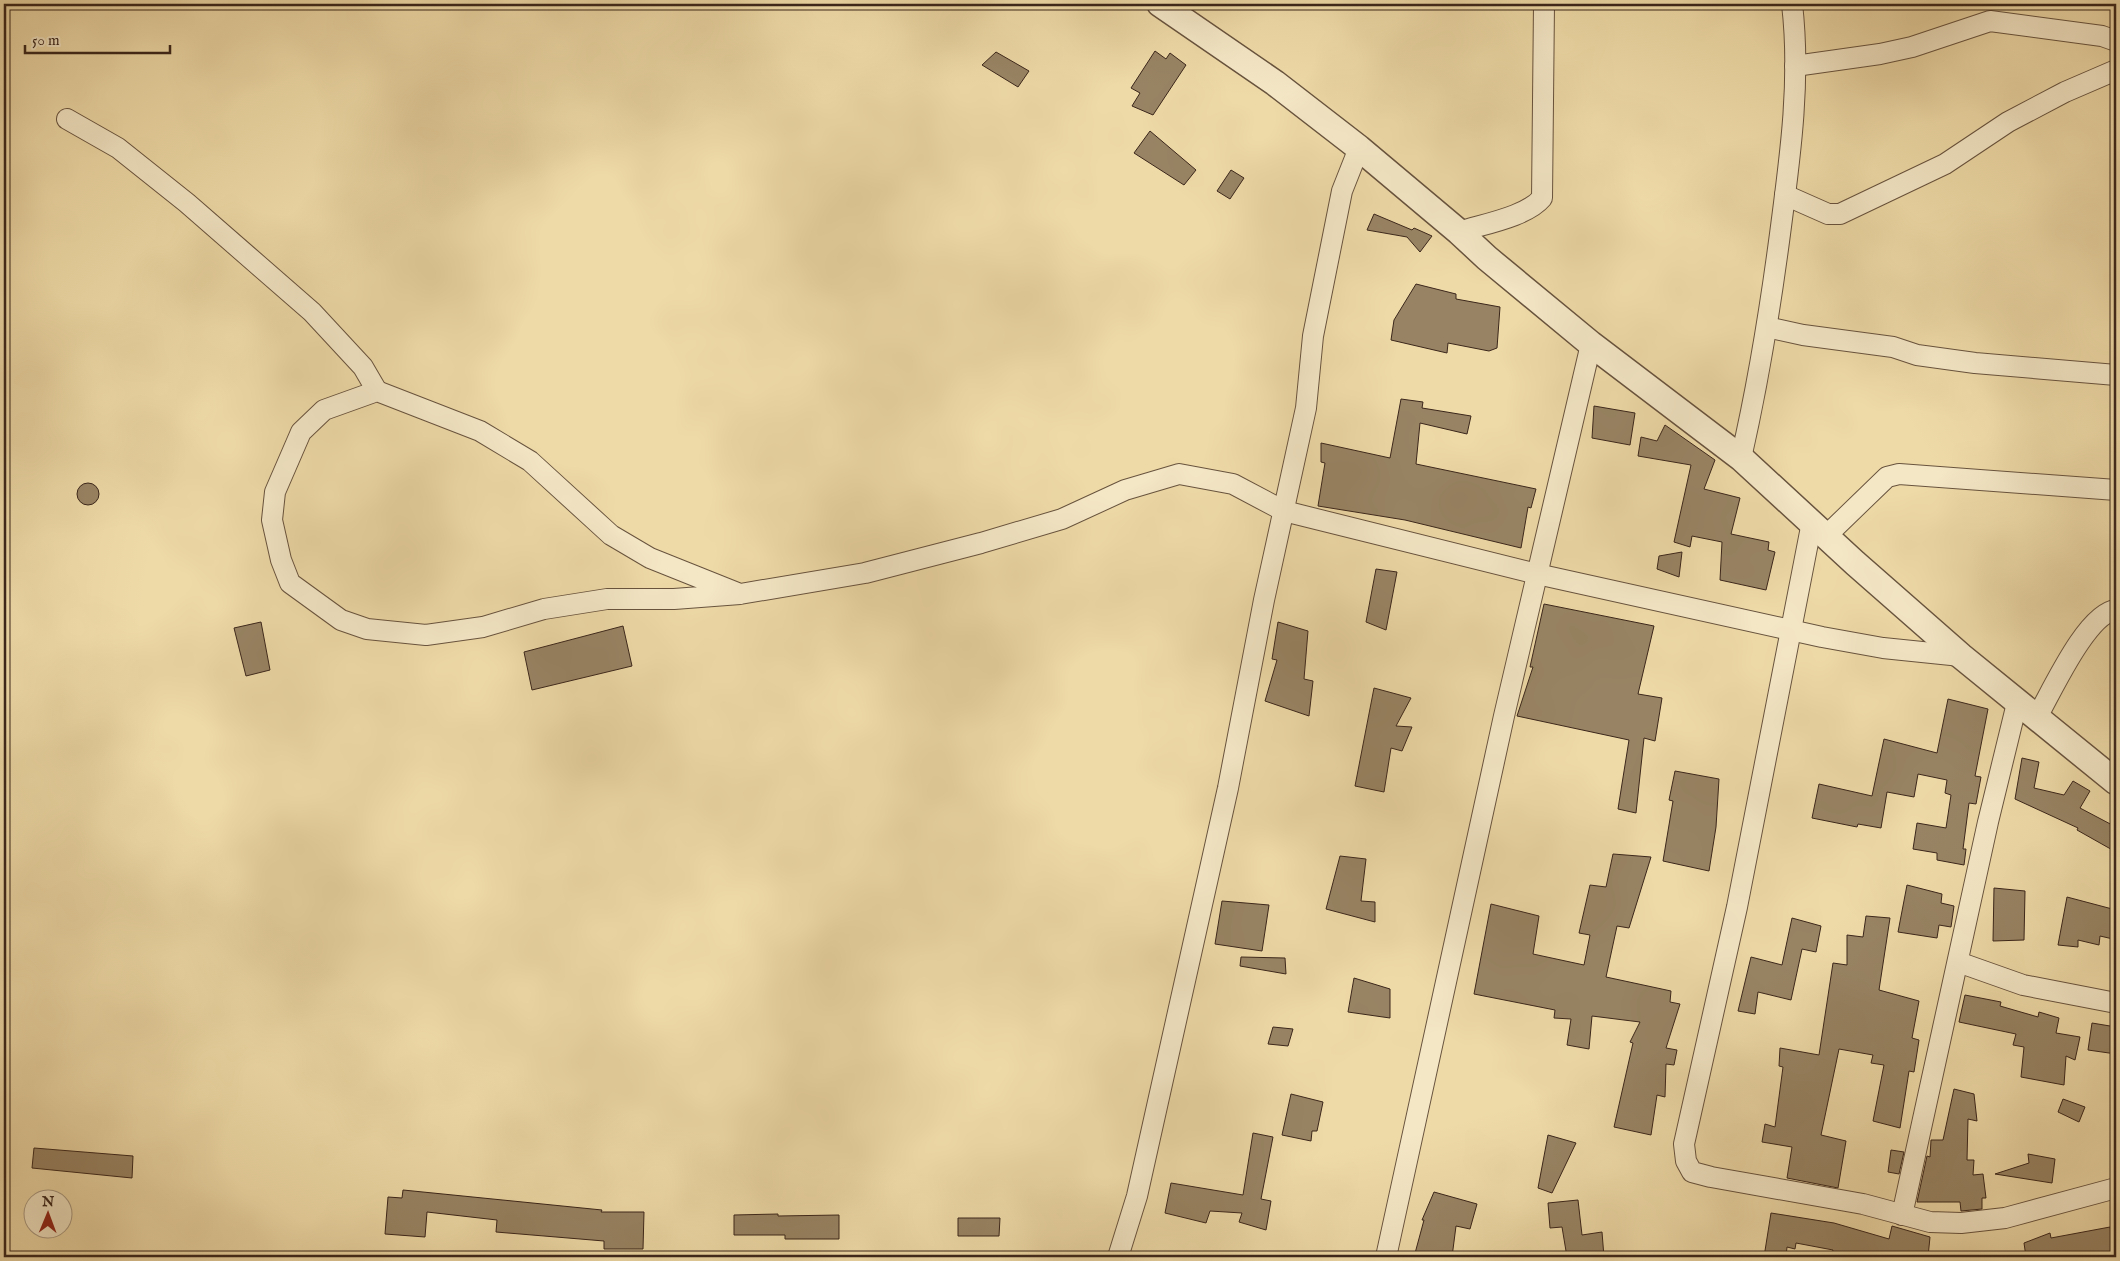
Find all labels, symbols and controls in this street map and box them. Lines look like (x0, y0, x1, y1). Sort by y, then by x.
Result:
scale bar (25, 22, 170, 54)
text: 50 m (32, 31, 60, 50)
north arrow (22, 1188, 72, 1238)
text: N (41, 1193, 54, 1211)

